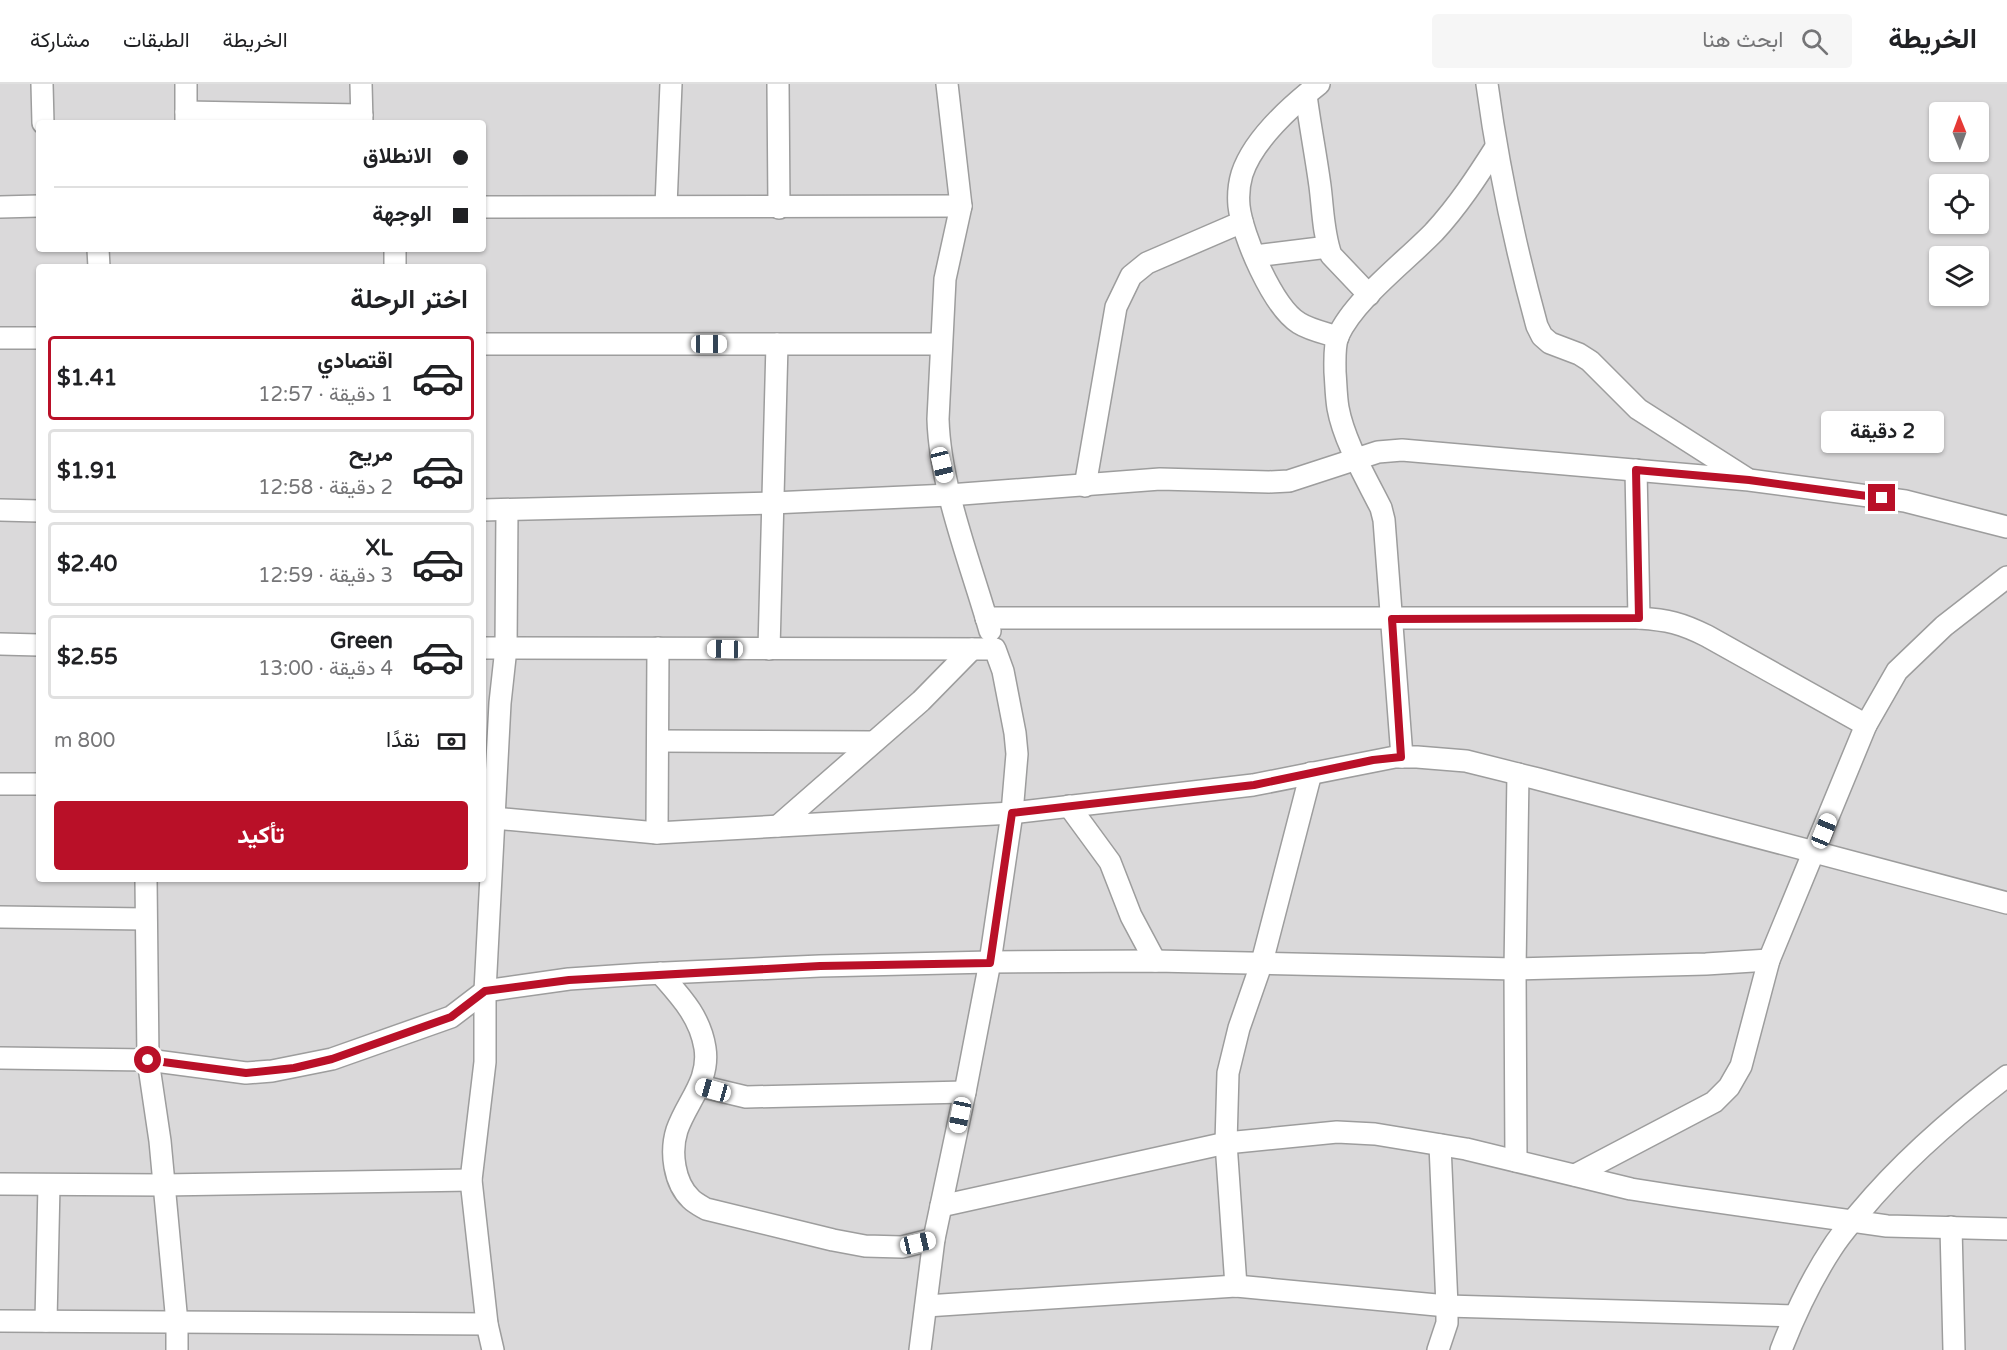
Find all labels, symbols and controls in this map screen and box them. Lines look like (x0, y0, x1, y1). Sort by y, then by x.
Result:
search box (1432, 14, 1852, 68)
text: الخريطة (1888, 22, 1977, 56)
icon: search (1798, 25, 1831, 58)
text: ابحث هنا (1702, 27, 1783, 53)
text: مشاركة (30, 28, 90, 53)
text: الطبقات (123, 28, 190, 53)
text: الخريطة (223, 28, 288, 53)
north arrow (1929, 102, 1989, 162)
map controls (1929, 102, 1989, 306)
text: الانطلاق (363, 143, 432, 169)
button: locate (1929, 174, 1989, 234)
text: الوجهة (372, 201, 432, 227)
button: layers (1929, 246, 1989, 306)
text: اختر الرحلة (350, 283, 468, 316)
car (691, 335, 727, 353)
text: اقتصادي (317, 348, 393, 374)
icon: car (411, 351, 465, 405)
text: $1.41 (57, 365, 117, 391)
text: 1 دقيقة · 12:57 (258, 383, 393, 407)
callout: 2 دقيقة (1820, 411, 1944, 453)
text: 2 دقيقة (1850, 420, 1915, 444)
text: مريح (349, 441, 393, 467)
icon: car (411, 444, 465, 498)
car (929, 445, 955, 485)
text: $1.91 (57, 458, 118, 484)
text: 2 دقيقة · 12:58 (258, 476, 393, 500)
route end (1868, 484, 1895, 511)
text: XL (366, 535, 393, 561)
icon: car (411, 537, 465, 591)
text: $2.40 (57, 551, 117, 577)
text: 3 دقيقة · 12:59 (258, 564, 393, 588)
text: Green (330, 628, 393, 654)
icon: car (411, 630, 465, 684)
car (707, 640, 743, 658)
text: $2.55 (57, 644, 118, 670)
text: 4 دقيقة · 13:00 (258, 657, 393, 681)
icon: cash (435, 725, 468, 758)
text: نقدًا (386, 727, 420, 753)
text: 800 m (54, 729, 115, 753)
button: تأكيد (54, 801, 468, 870)
car (1809, 811, 1839, 851)
route start (134, 1046, 161, 1073)
car (693, 1076, 733, 1104)
car (947, 1096, 973, 1134)
car (898, 1230, 938, 1256)

